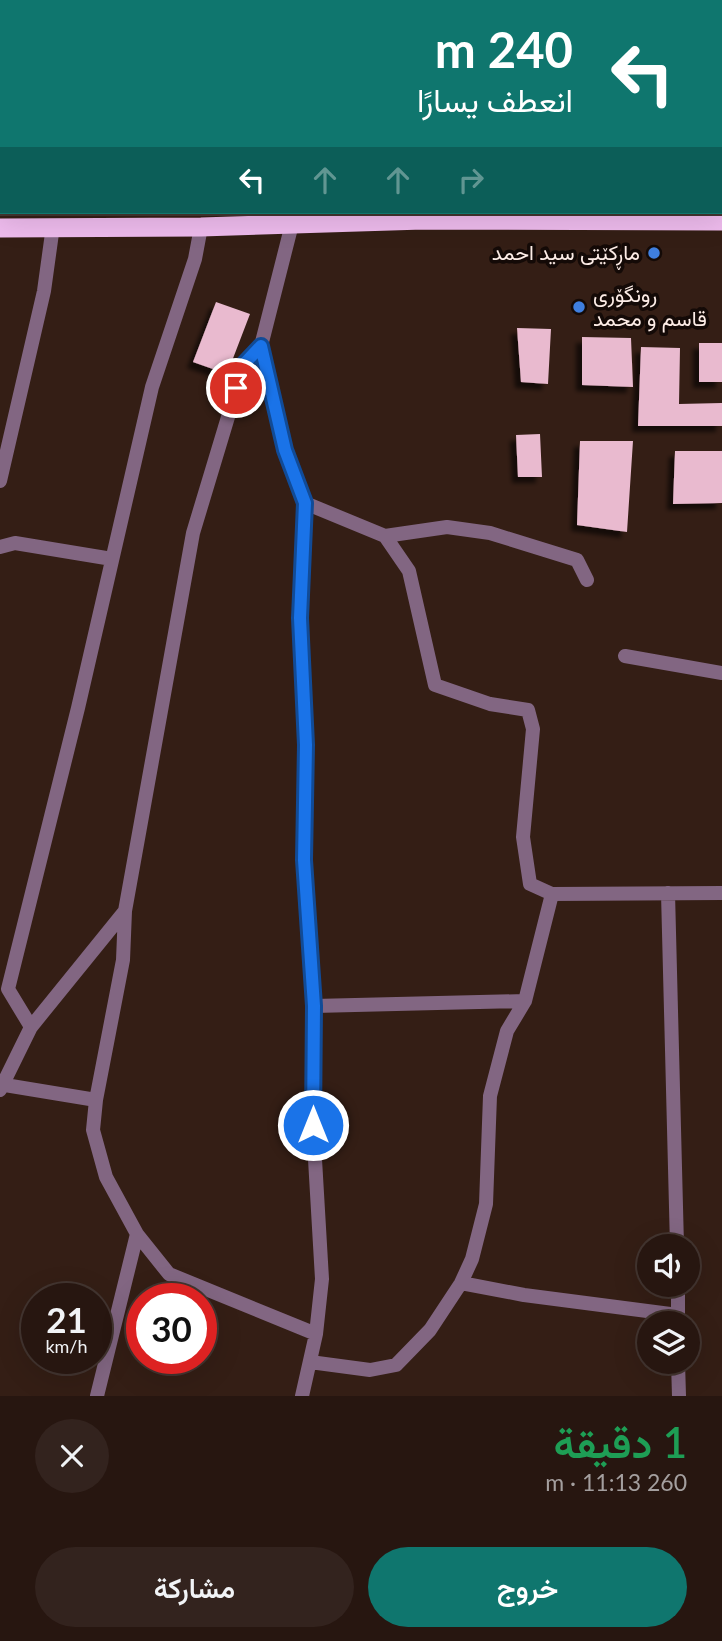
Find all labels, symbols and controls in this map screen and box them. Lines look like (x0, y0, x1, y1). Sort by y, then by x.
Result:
text: 240 m (435, 20, 573, 78)
icon: left (597, 28, 688, 119)
text: انعطف يسارًا (417, 80, 573, 119)
icon: left (233, 161, 271, 199)
icon: ahead (306, 161, 344, 199)
icon: ahead (379, 161, 417, 199)
icon: right (452, 161, 490, 199)
place label: ماڕکێتی سید احمد (492, 239, 640, 270)
marker: ماڕکێتی سید احمد (646, 245, 662, 261)
place label: رونگۆری قاسم و محمد (593, 281, 707, 333)
marker: رونگۆری قاسم و محمد (571, 299, 587, 315)
pin (206, 358, 266, 418)
icon: arrive (217, 369, 255, 407)
position arrow (276, 1088, 350, 1162)
map controls (637, 1234, 700, 1374)
button: sound (637, 1234, 700, 1297)
speed limit sign: 30 (126, 1283, 217, 1374)
text: 21 (46, 1298, 87, 1340)
button: layers (637, 1311, 700, 1374)
text: km/h (45, 1335, 88, 1357)
text: 1 دقيقة (554, 1417, 687, 1467)
button: close (35, 1419, 109, 1493)
text: 260 m · 11:13 (545, 1468, 687, 1496)
button: مشاركة (35, 1547, 354, 1627)
button: خروج (368, 1547, 687, 1627)

